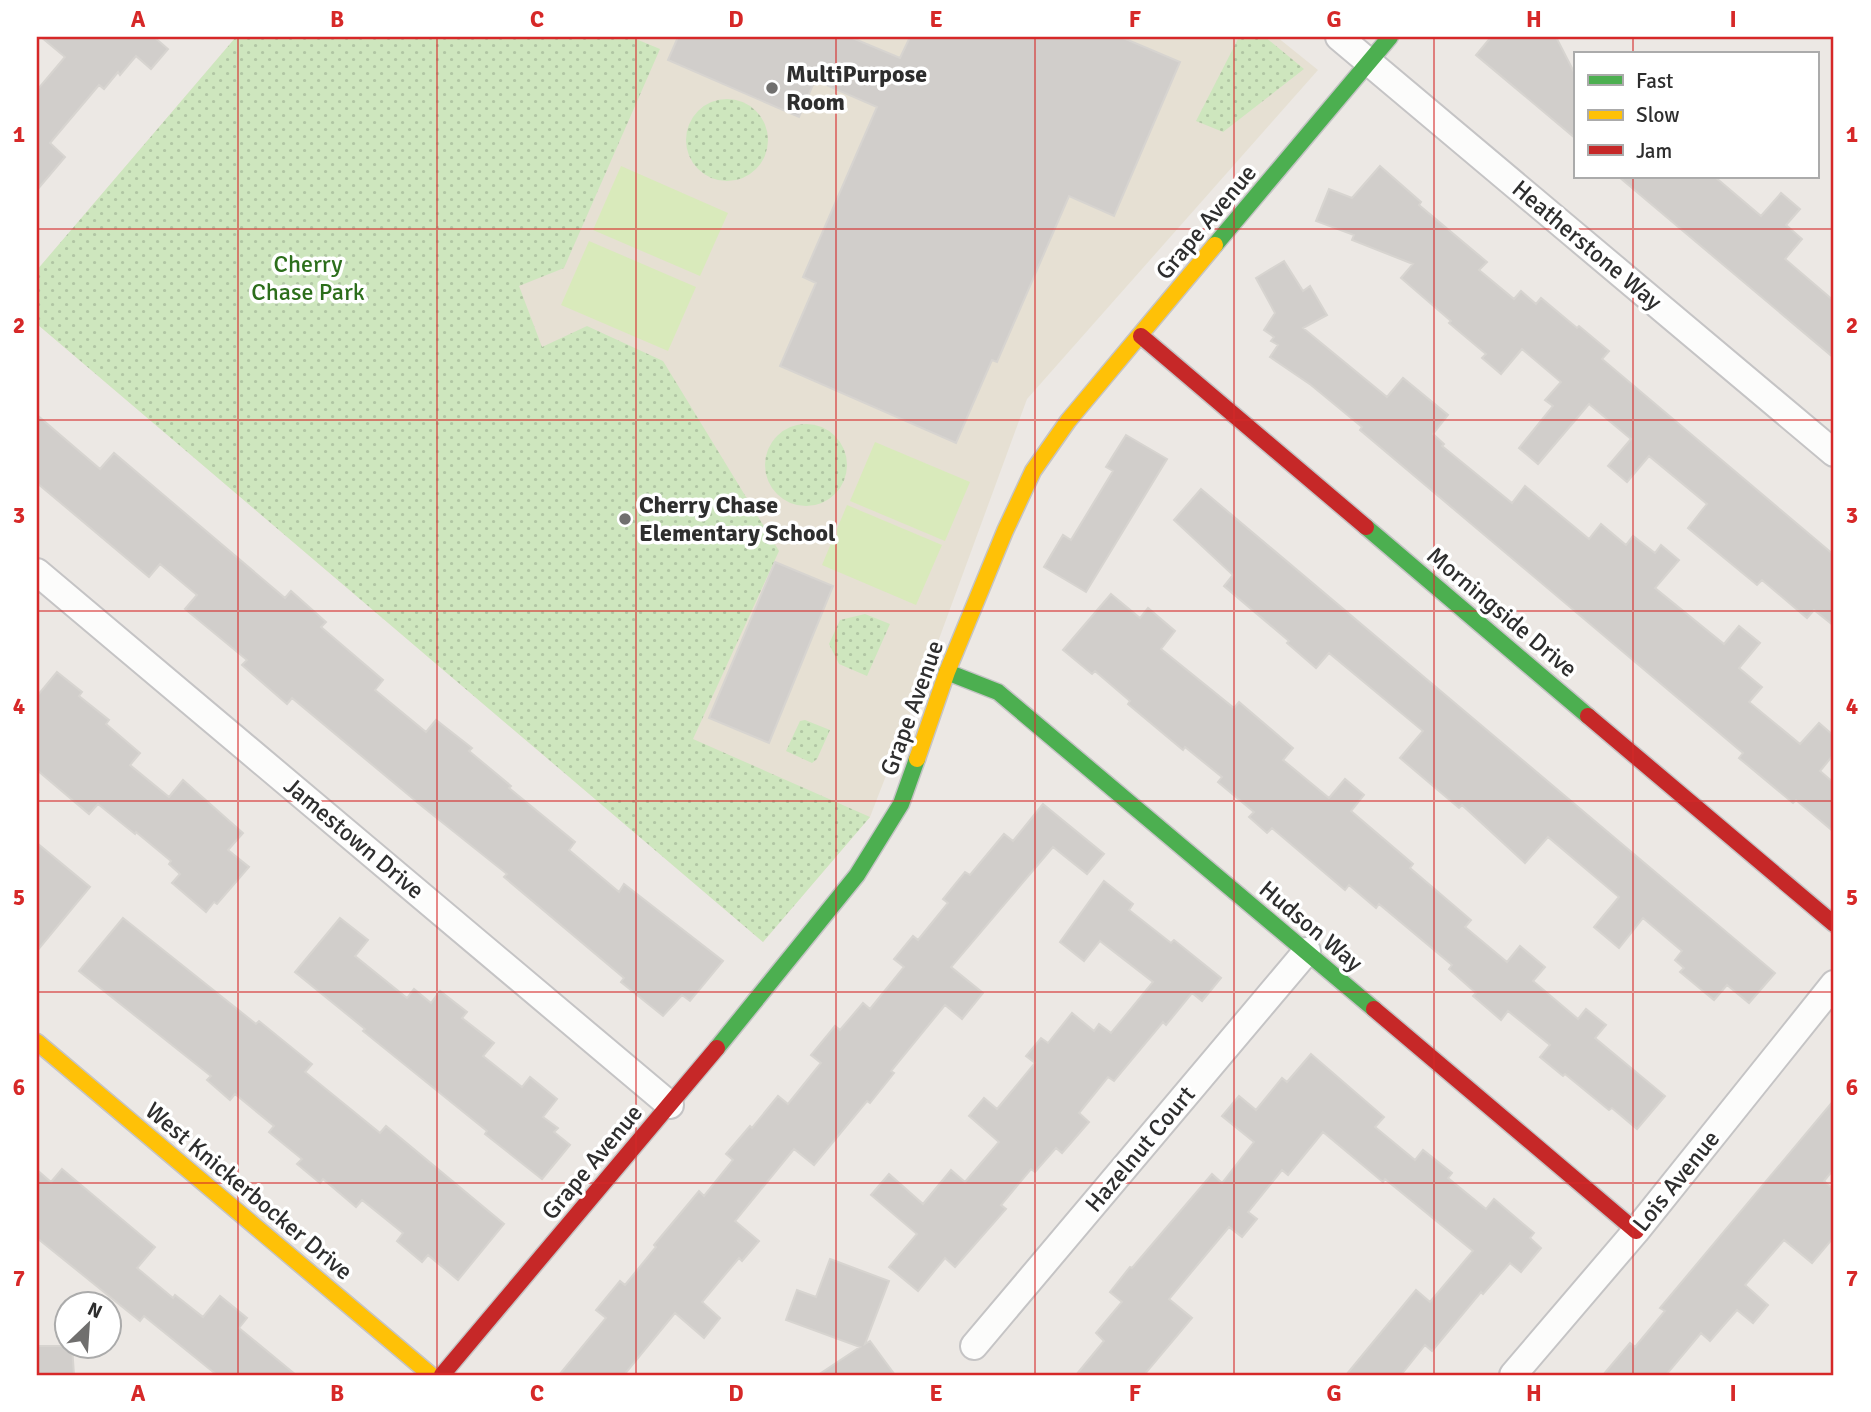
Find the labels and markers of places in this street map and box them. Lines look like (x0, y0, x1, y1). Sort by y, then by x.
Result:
place label: MultiPurpose Room (786, 59, 927, 117)
marker: MultiPurpose Room (764, 80, 780, 96)
place label: Cherry Chase Elementary School (639, 490, 836, 548)
marker: Cherry Chase Elementary School (617, 511, 633, 527)

